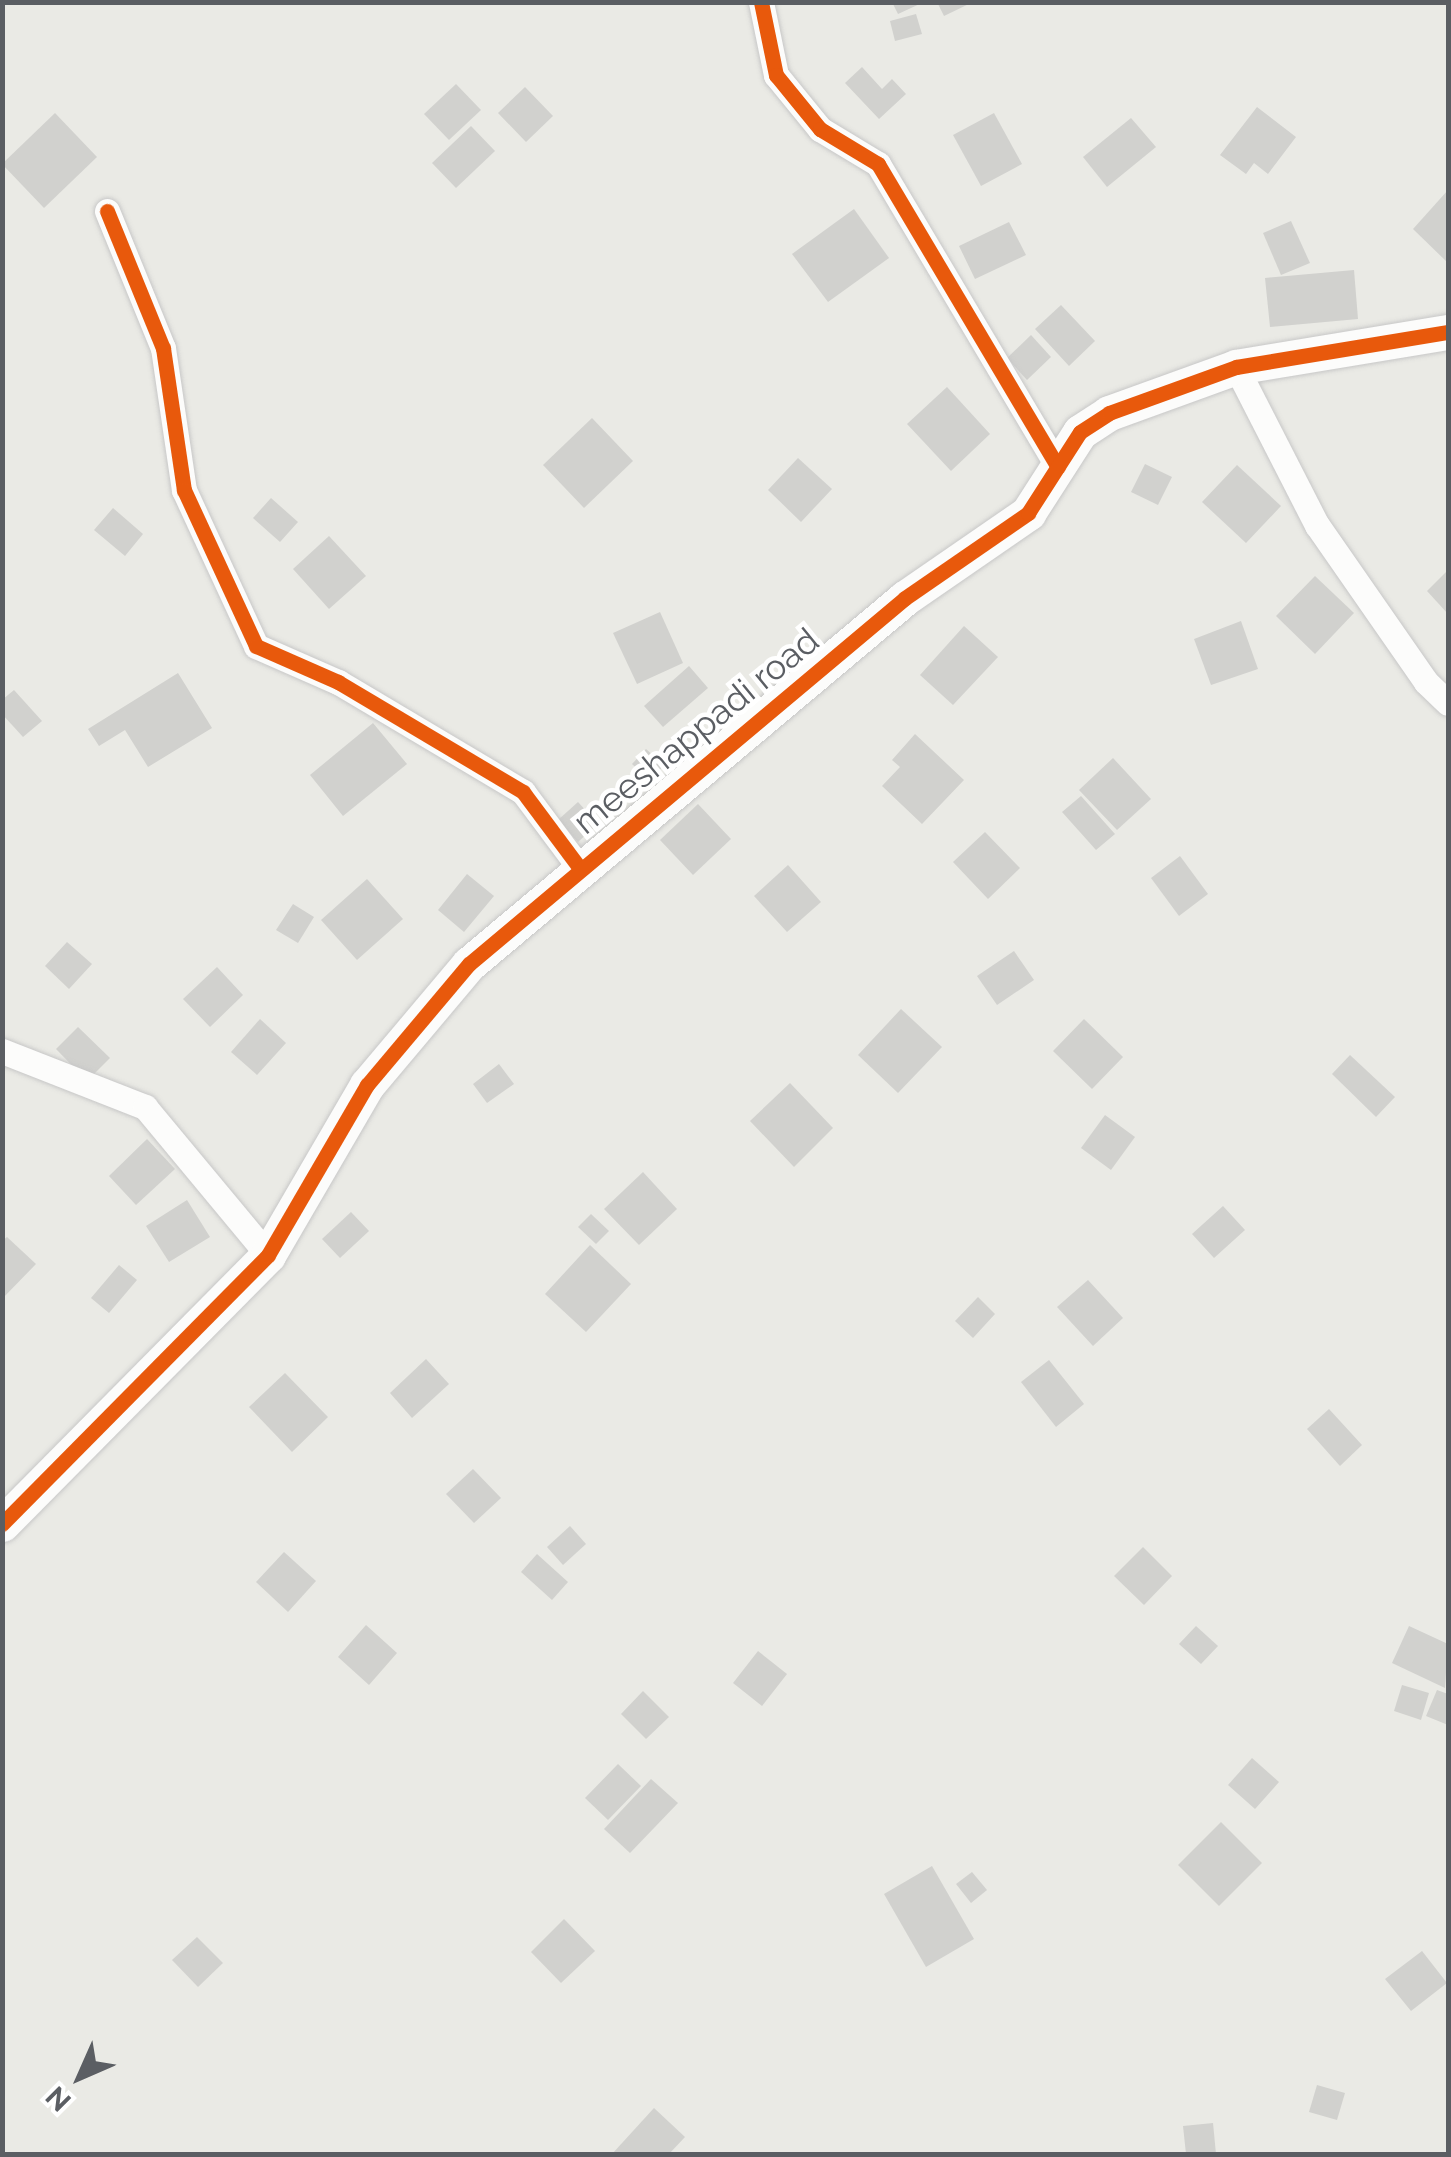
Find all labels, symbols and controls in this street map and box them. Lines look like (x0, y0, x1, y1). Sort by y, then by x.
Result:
street label: meeshappadi road (565, 619, 827, 843)
north arrow (30, 2027, 130, 2127)
text: N (39, 2079, 78, 2118)

